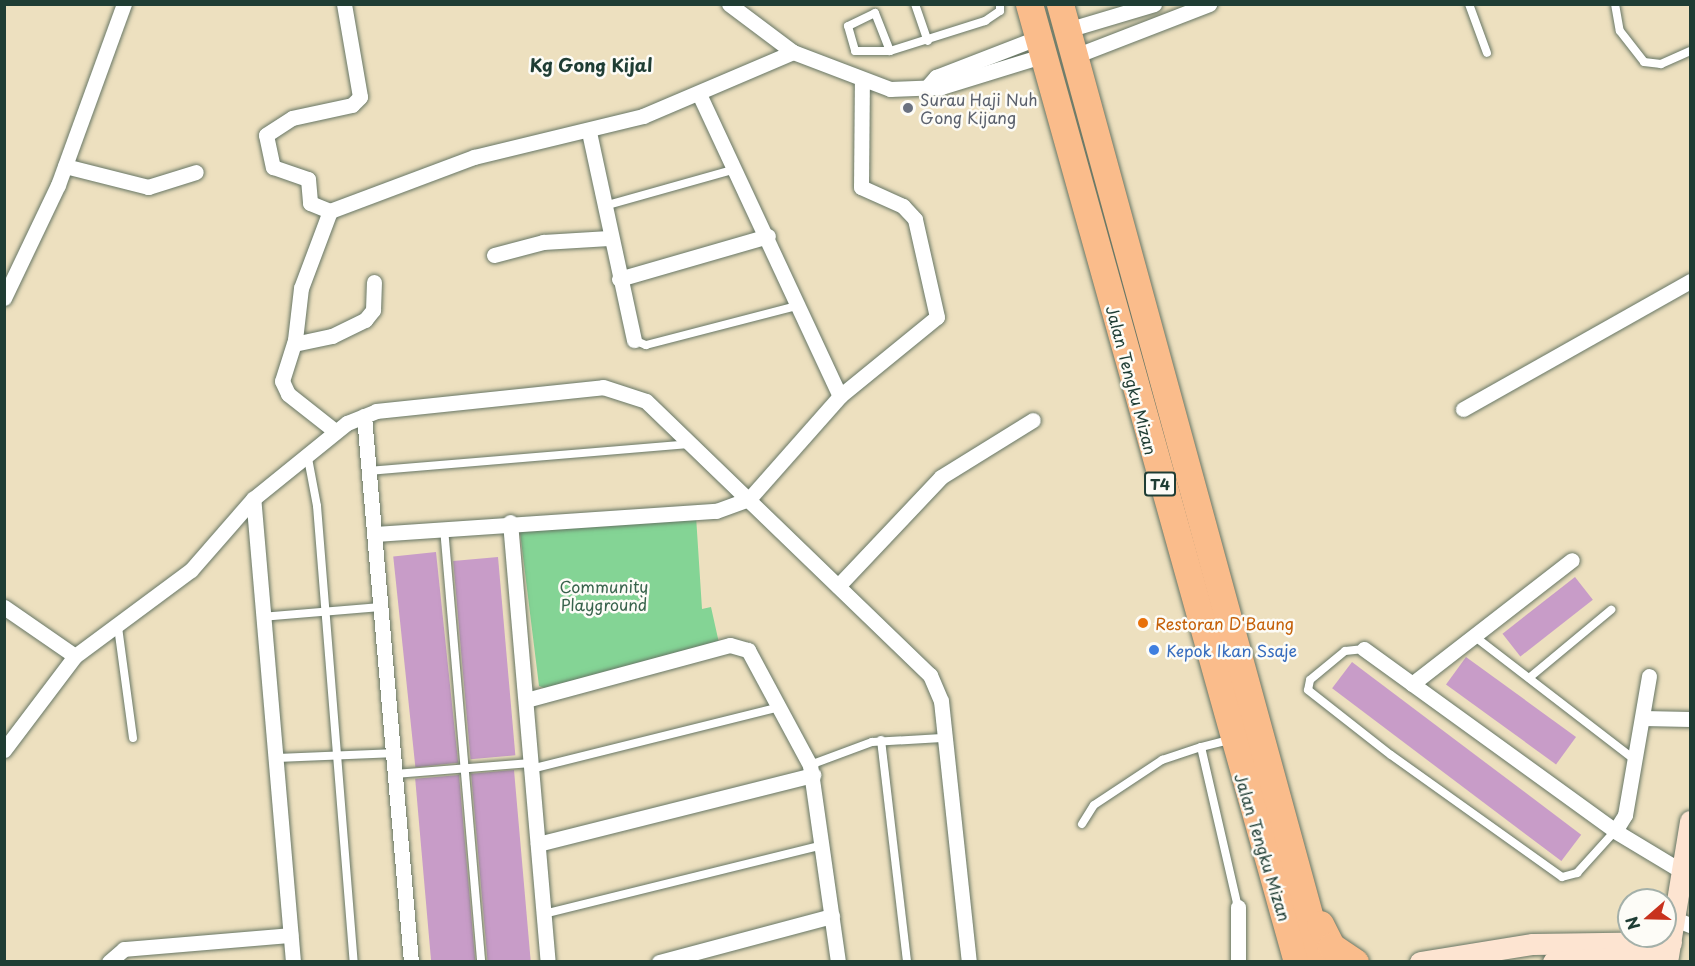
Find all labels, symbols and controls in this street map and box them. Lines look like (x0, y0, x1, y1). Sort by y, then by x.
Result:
district label: Kg Gong Kijal (529, 54, 653, 76)
place label: Surau Haji Nuh Gong Kijang (920, 89, 1037, 127)
marker: Surau Haji Nuh Gong Kijang (901, 101, 915, 115)
street label: Jalan Tengku Mizan (1103, 302, 1161, 458)
road number: T4 (1144, 472, 1176, 496)
park label: Community Playground (560, 576, 648, 614)
place label: Restoran D'Baung (1155, 613, 1294, 633)
marker: Restoran D'Baung (1136, 616, 1150, 630)
place label: Kepok Ikan Ssaje (1166, 640, 1297, 660)
marker: Kepok Ikan Ssaje (1147, 643, 1161, 657)
street label: Jalan Tengku Mizan (1231, 770, 1295, 924)
north arrow (1617, 888, 1677, 948)
text: N (1619, 913, 1645, 934)

